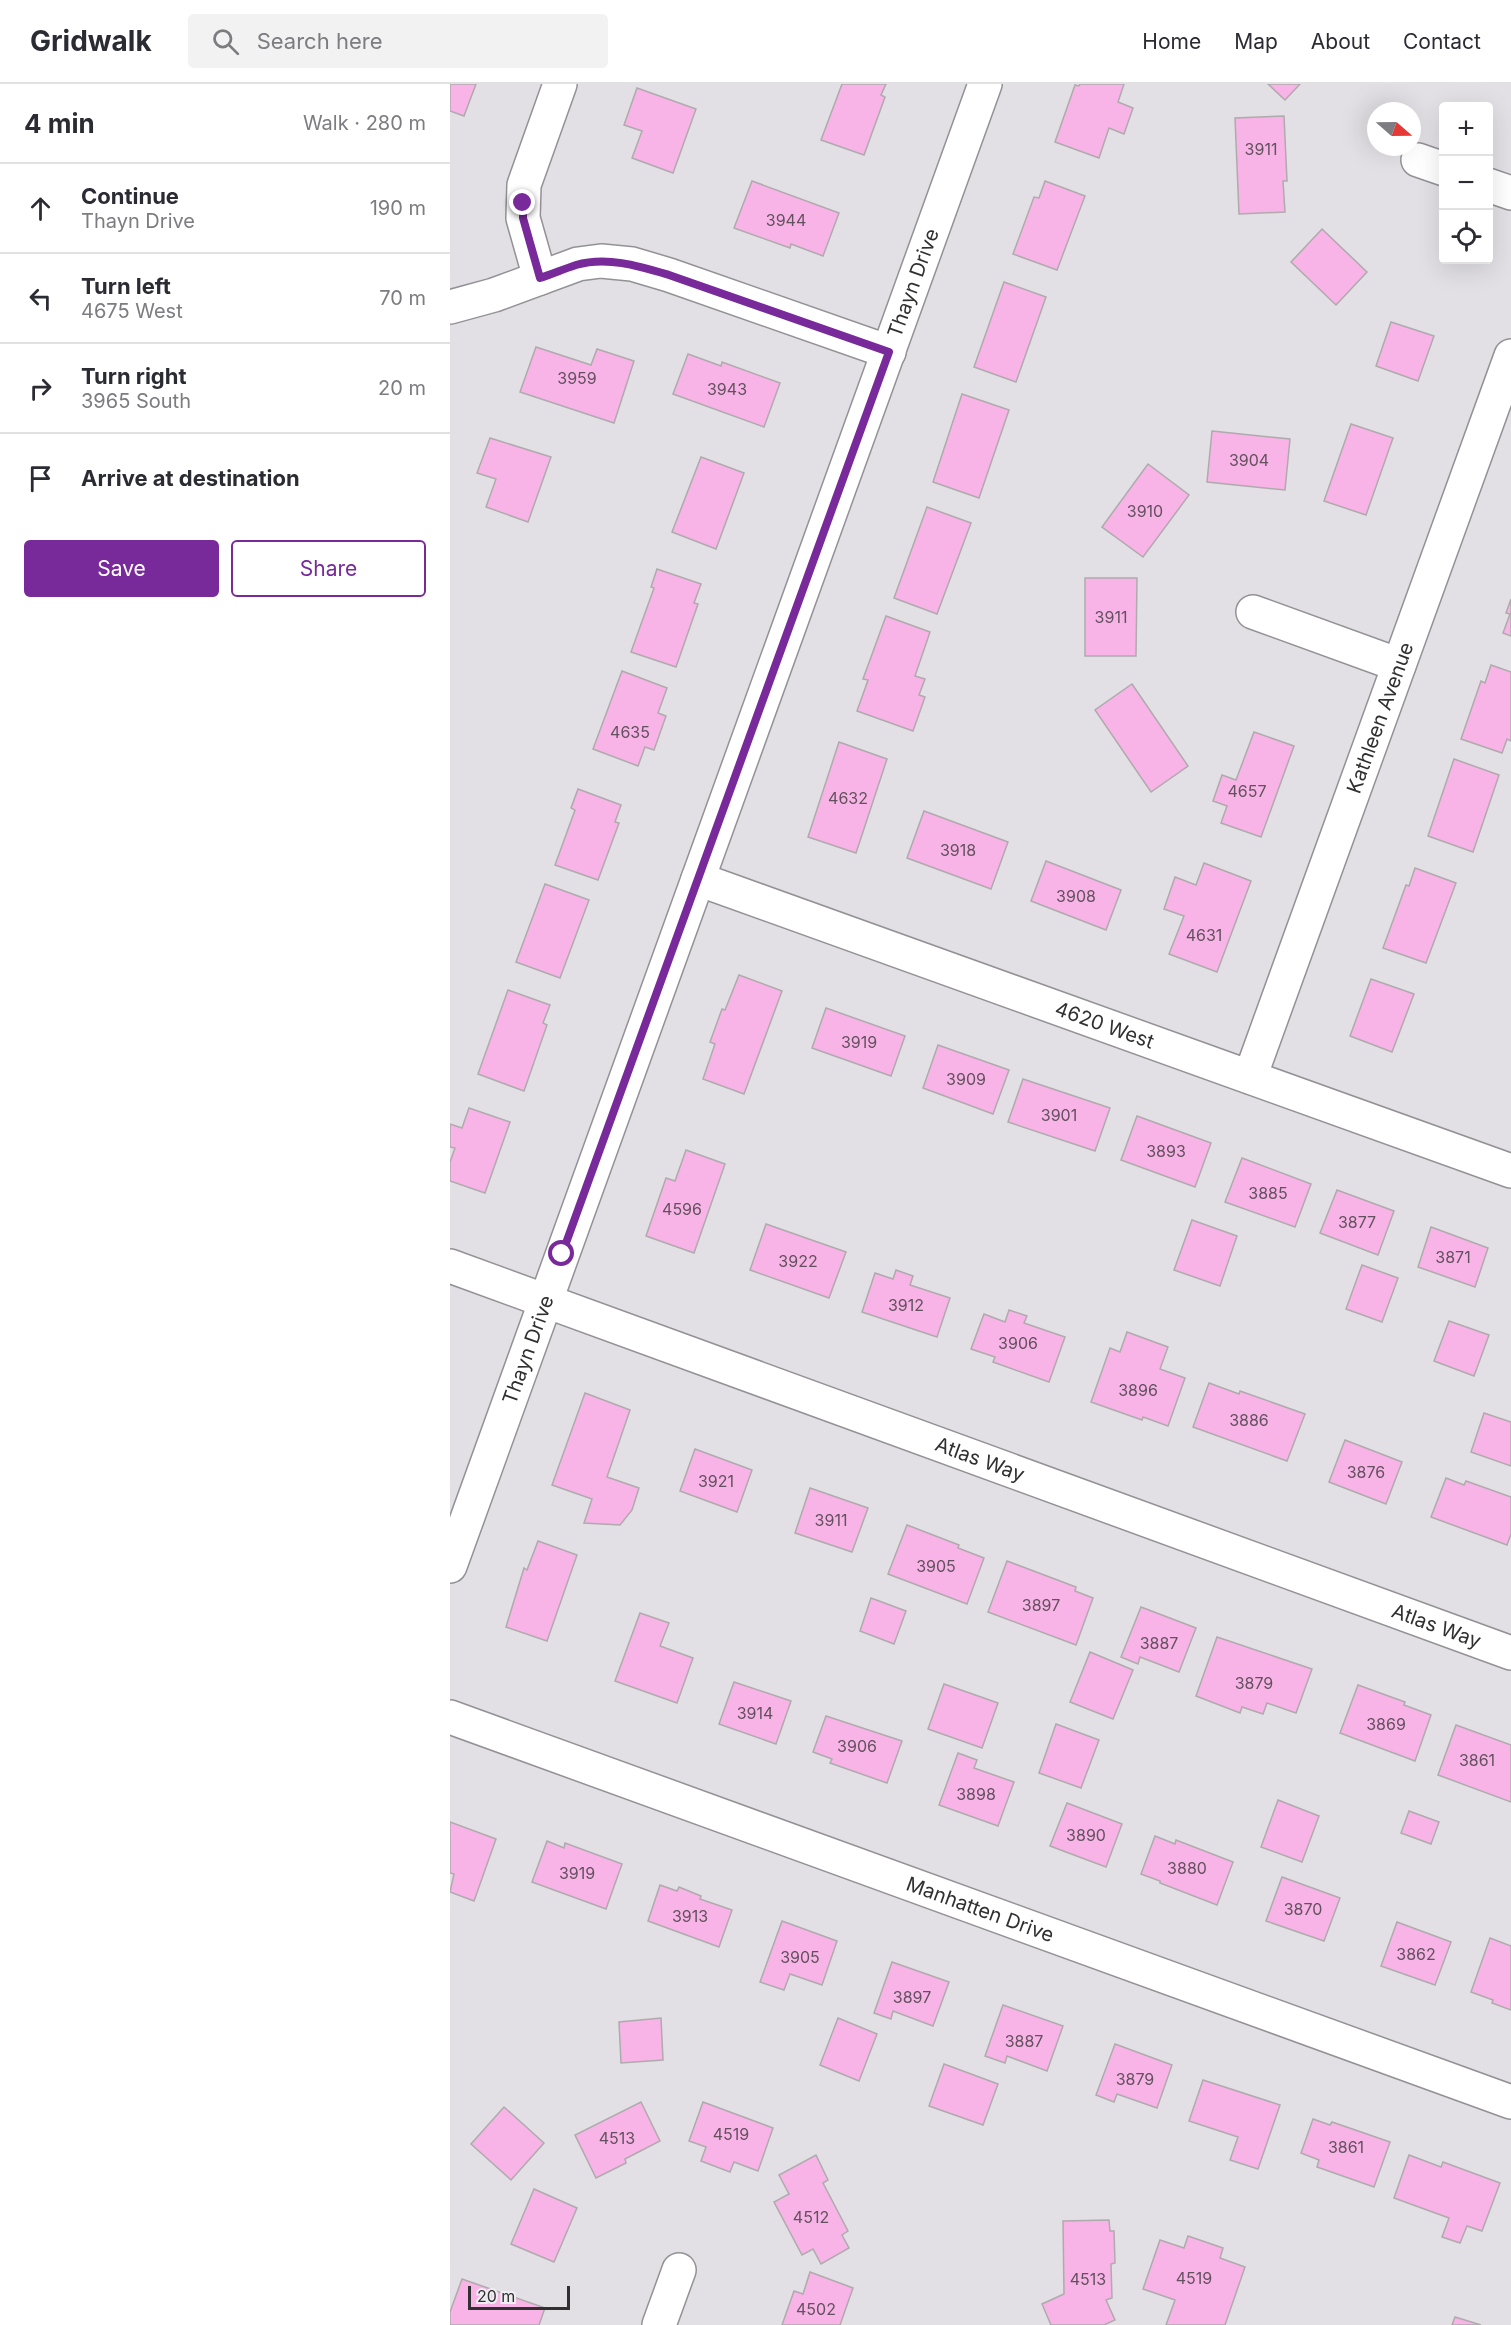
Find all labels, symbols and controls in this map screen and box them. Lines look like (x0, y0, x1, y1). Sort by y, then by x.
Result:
search box (188, 14, 608, 68)
text: Gridwalk (30, 24, 152, 58)
icon: search (209, 25, 242, 58)
text: Search here (257, 28, 382, 54)
text: Home (1142, 29, 1201, 54)
text: Map (1234, 29, 1278, 54)
text: About (1311, 29, 1370, 54)
text: Contact (1403, 29, 1481, 54)
north arrow (1367, 102, 1421, 156)
map controls (1439, 102, 1493, 264)
button: + (1439, 102, 1493, 156)
text: 4 min (24, 108, 95, 139)
text: Walk · 280 m (303, 111, 426, 135)
house number: 3911 (1245, 139, 1277, 159)
button: − (1439, 156, 1493, 210)
text: Continue (81, 183, 179, 209)
route end (509, 189, 535, 215)
icon: ahead (24, 192, 57, 225)
text: 190 m (370, 196, 426, 220)
text: Thayn Drive (81, 209, 195, 233)
house number: 3944 (766, 210, 806, 230)
button: locate (1439, 210, 1493, 264)
street label: Thayn Drive (882, 225, 944, 341)
text: Turn left (81, 273, 171, 299)
icon: left (24, 282, 57, 315)
text: 70 m (379, 286, 426, 310)
text: 4675 West (81, 299, 183, 323)
text: Turn right (81, 363, 187, 389)
house number: 3959 (557, 368, 597, 388)
icon: right (24, 372, 57, 405)
text: 20 m (378, 376, 426, 400)
house number: 3943 (707, 379, 747, 399)
text: 3965 South (81, 389, 191, 413)
house number: 3904 (1229, 450, 1269, 470)
icon: arrive (24, 462, 57, 495)
text: Arrive at destination (81, 465, 300, 491)
house number: 3910 (1127, 501, 1163, 521)
button: Save (24, 540, 219, 597)
button: Share (231, 540, 426, 597)
house number: 3911 (1095, 607, 1127, 627)
street label: Kathleen Avenue (1342, 639, 1418, 797)
house number: 4635 (610, 722, 650, 742)
house number: 4657 (1227, 781, 1267, 801)
house number: 4632 (828, 788, 868, 808)
house number: 3918 (940, 840, 976, 860)
house number: 3908 (1056, 886, 1096, 906)
house number: 4631 (1186, 925, 1222, 945)
street label: 4620 West (1052, 996, 1158, 1054)
house number: 3919 (841, 1032, 877, 1052)
house number: 3909 (946, 1069, 986, 1089)
house number: 3901 (1041, 1105, 1077, 1125)
house number: 3893 (1146, 1141, 1186, 1161)
house number: 3885 (1248, 1183, 1288, 1203)
house number: 4596 (662, 1199, 702, 1219)
house number: 3877 (1338, 1212, 1376, 1232)
route start (548, 1240, 574, 1266)
house number: 3871 (1435, 1247, 1471, 1267)
house number: 3922 (778, 1251, 818, 1271)
street label: Thayn Drive (497, 1292, 559, 1407)
house number: 3912 (888, 1295, 924, 1315)
house number: 3906 (998, 1333, 1038, 1353)
house number: 3896 (1118, 1380, 1158, 1400)
house number: 3886 (1229, 1410, 1269, 1430)
street label: Atlas Way (932, 1432, 1028, 1486)
house number: 3876 (1347, 1462, 1385, 1482)
house number: 3921 (698, 1471, 734, 1491)
house number: 3911 (815, 1510, 847, 1530)
house number: 3905 (916, 1556, 956, 1576)
house number: 3897 (1022, 1595, 1060, 1615)
street label: Atlas Way (1389, 1599, 1484, 1653)
house number: 3887 (1140, 1633, 1178, 1653)
house number: 3879 (1235, 1673, 1273, 1693)
house number: 3914 (737, 1703, 773, 1723)
house number: 3869 (1366, 1714, 1406, 1734)
house number: 3906 (837, 1736, 877, 1756)
house number: 3861 (1459, 1750, 1495, 1770)
house number: 3898 (956, 1784, 996, 1804)
house number: 3890 (1066, 1825, 1106, 1845)
house number: 3880 (1167, 1858, 1207, 1878)
house number: 3919 (559, 1863, 595, 1883)
street label: Manhatten Drive (903, 1872, 1057, 1947)
house number: 3870 (1284, 1899, 1322, 1919)
house number: 3913 (672, 1906, 708, 1926)
house number: 3862 (1396, 1944, 1436, 1964)
house number: 3905 (780, 1947, 820, 1967)
house number: 3897 (893, 1987, 931, 2007)
house number: 3887 (1005, 2031, 1043, 2051)
house number: 3879 (1116, 2069, 1154, 2089)
house number: 4519 (713, 2124, 749, 2144)
house number: 4513 (599, 2128, 635, 2148)
house number: 3861 (1328, 2137, 1364, 2157)
house number: 4512 (793, 2207, 829, 2227)
house number: 4519 (1176, 2268, 1212, 2288)
house number: 4513 (1070, 2269, 1106, 2289)
scale bar (468, 2283, 570, 2310)
text: 20 m (477, 2286, 515, 2306)
house number: 4502 (796, 2299, 836, 2319)

